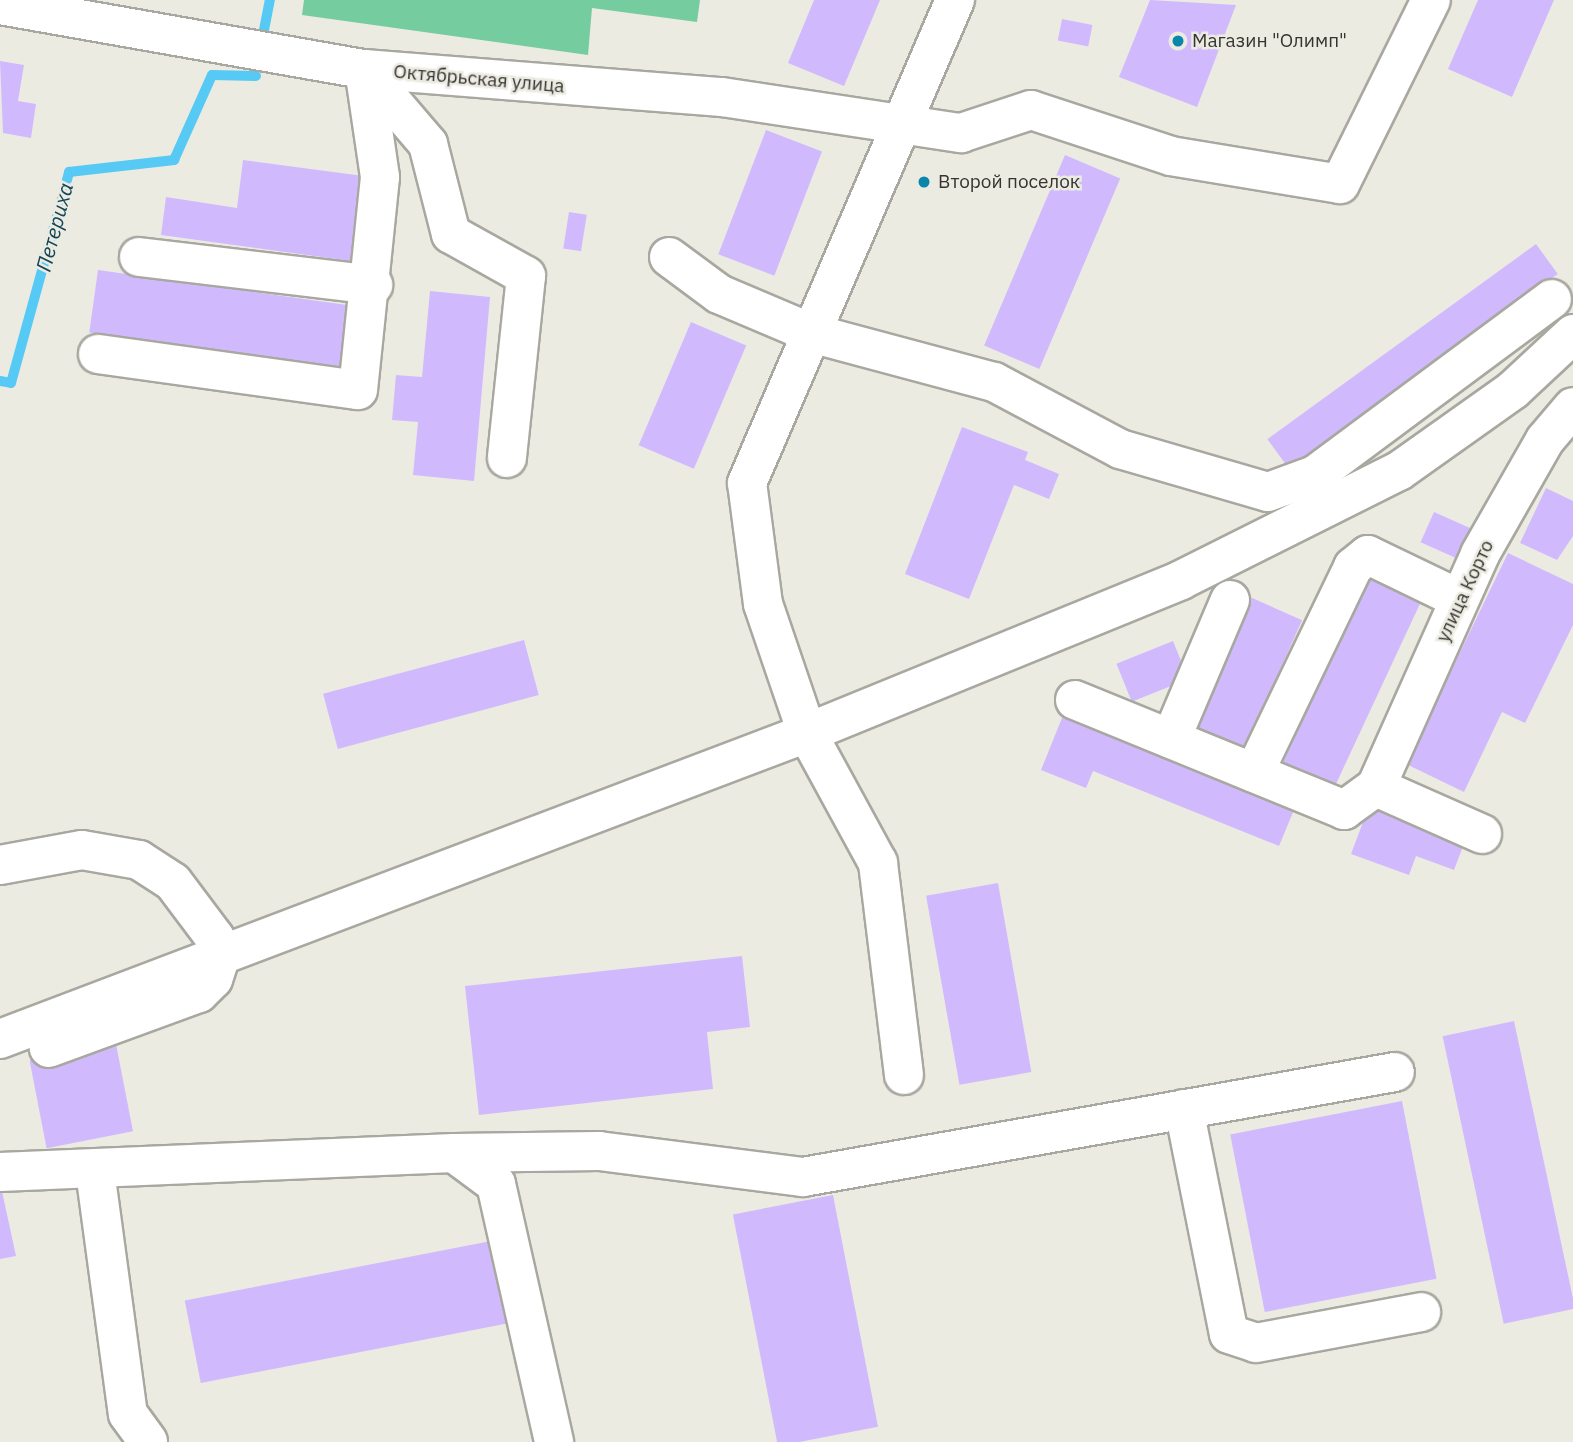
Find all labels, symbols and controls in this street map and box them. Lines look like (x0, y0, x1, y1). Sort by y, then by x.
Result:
place label: Магазин "Олимп" (1192, 30, 1347, 52)
marker: Магазин "Олимп" (1170, 33, 1186, 49)
street label: Октябрьская улица (392, 60, 566, 98)
place label: Второй поселок (938, 171, 1080, 193)
marker: Второй поселок (916, 174, 932, 190)
water label: Петериха (30, 180, 78, 274)
street label: улица Корто (1431, 536, 1499, 646)

